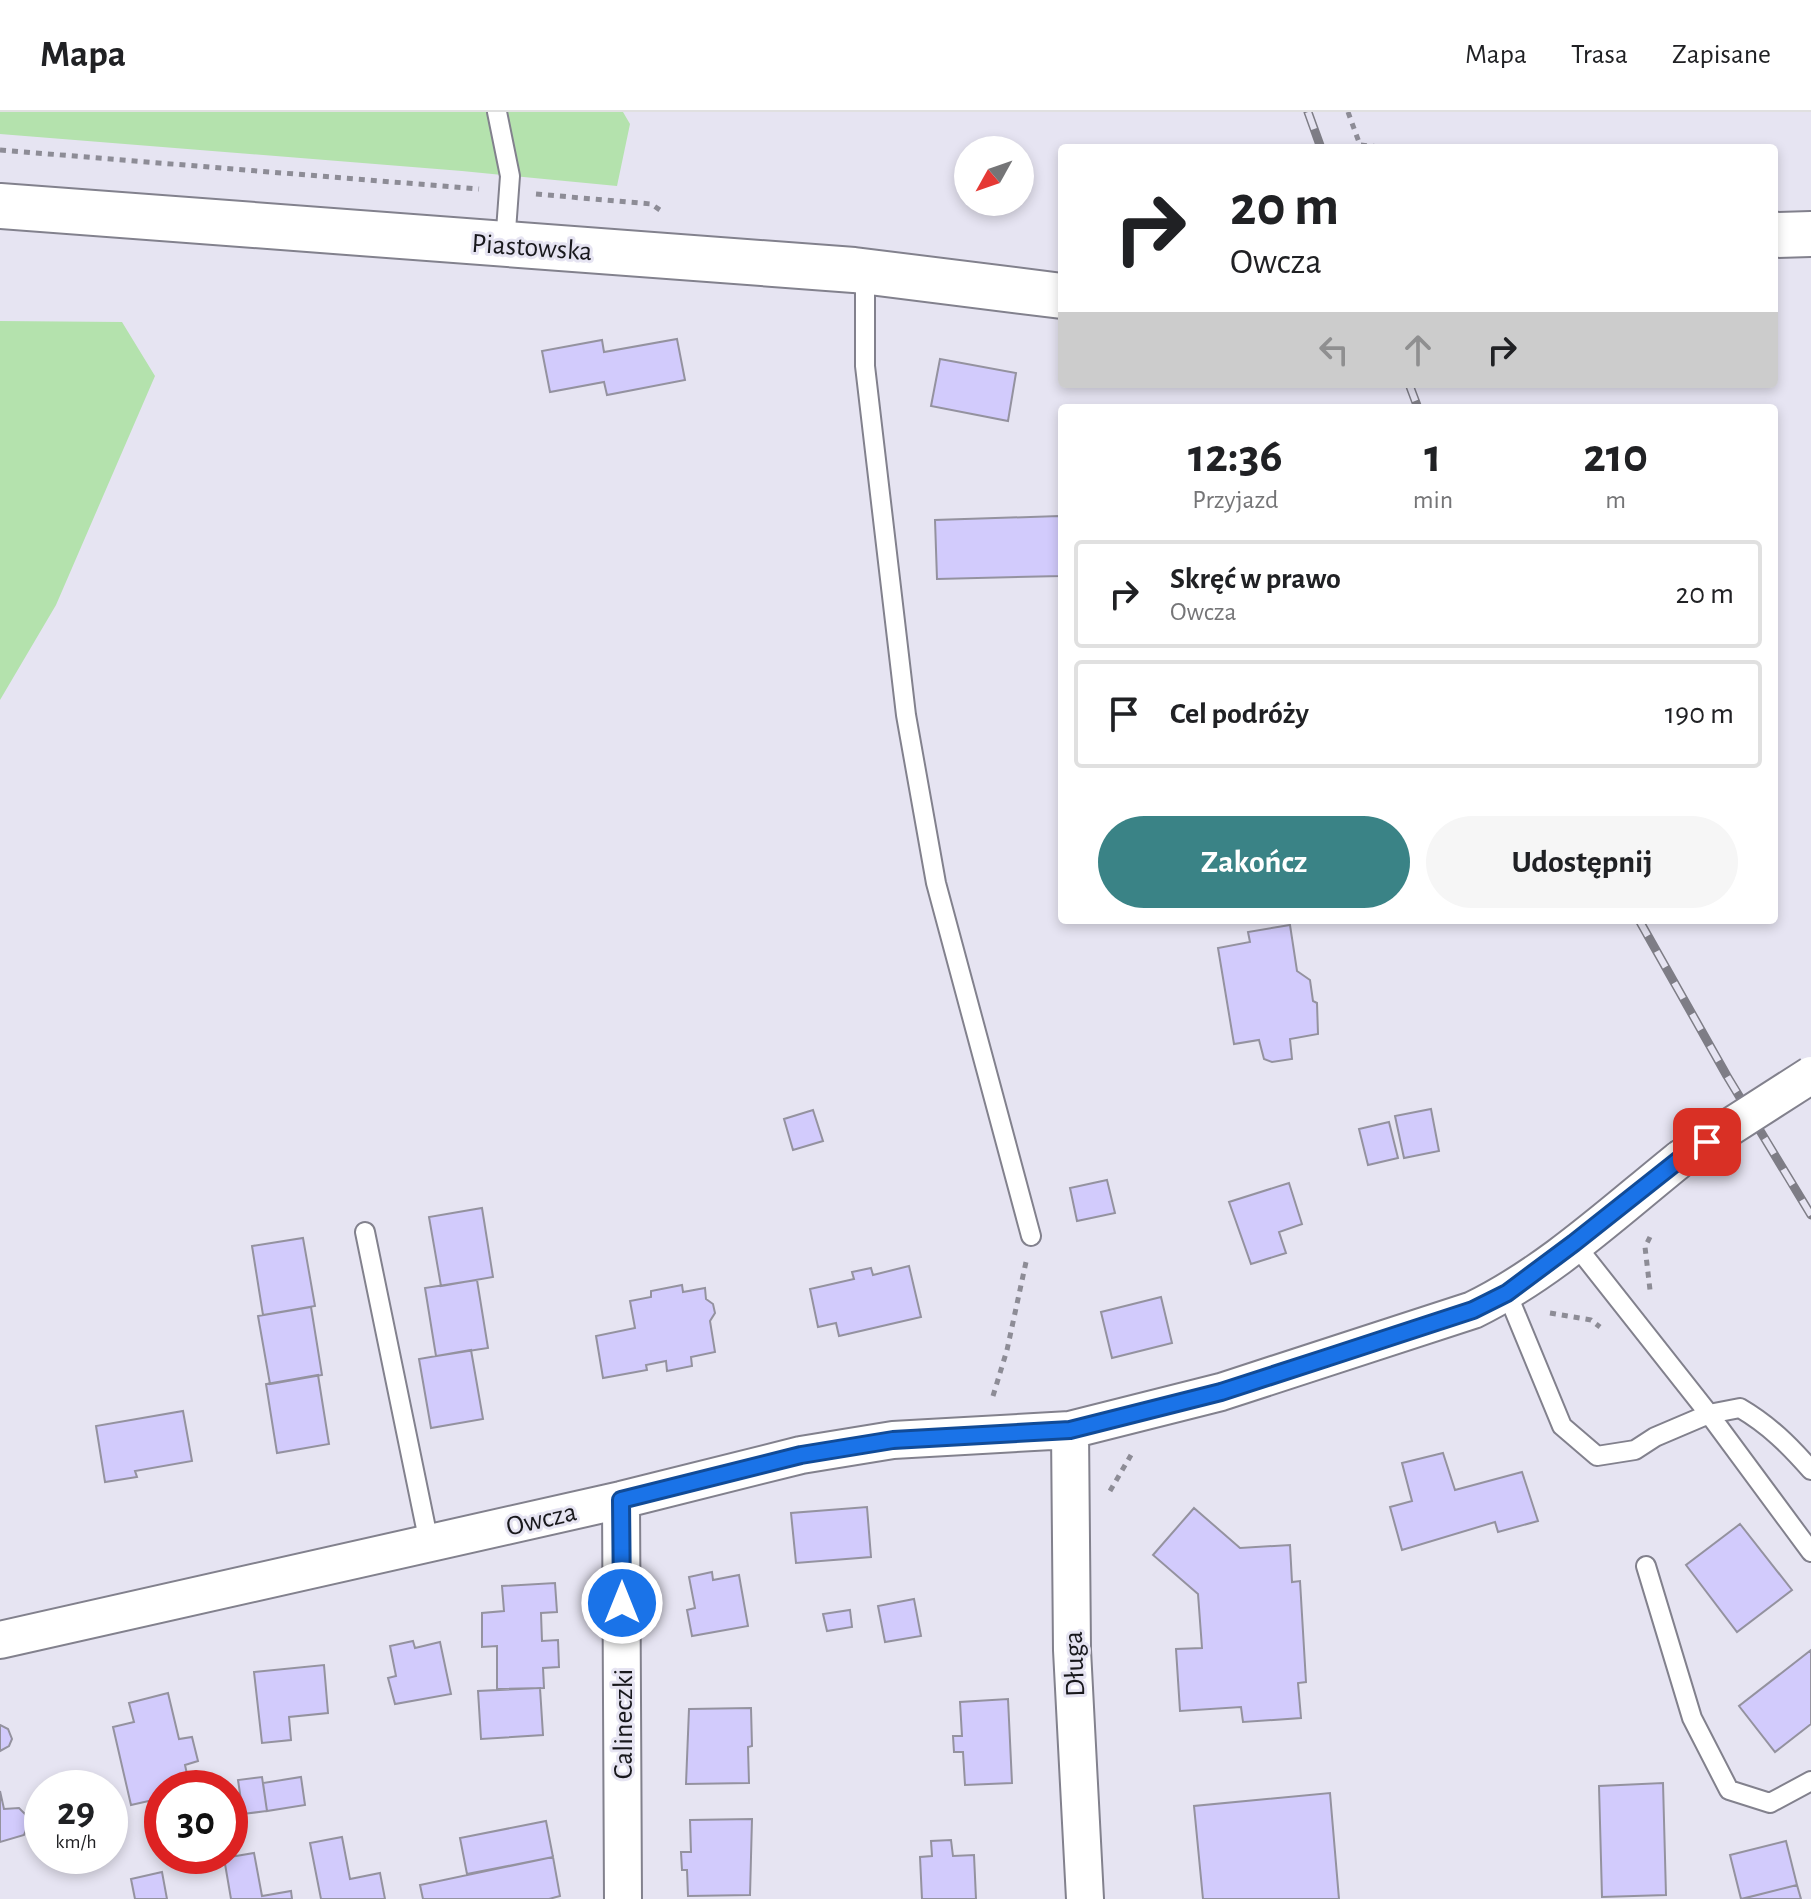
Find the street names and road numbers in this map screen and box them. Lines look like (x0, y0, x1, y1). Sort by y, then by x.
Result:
street label: Piastowska (471, 230, 593, 266)
street label: Owcza (503, 1498, 579, 1542)
street label: Długa (1060, 1630, 1090, 1697)
street label: Calineczki (610, 1669, 638, 1779)

